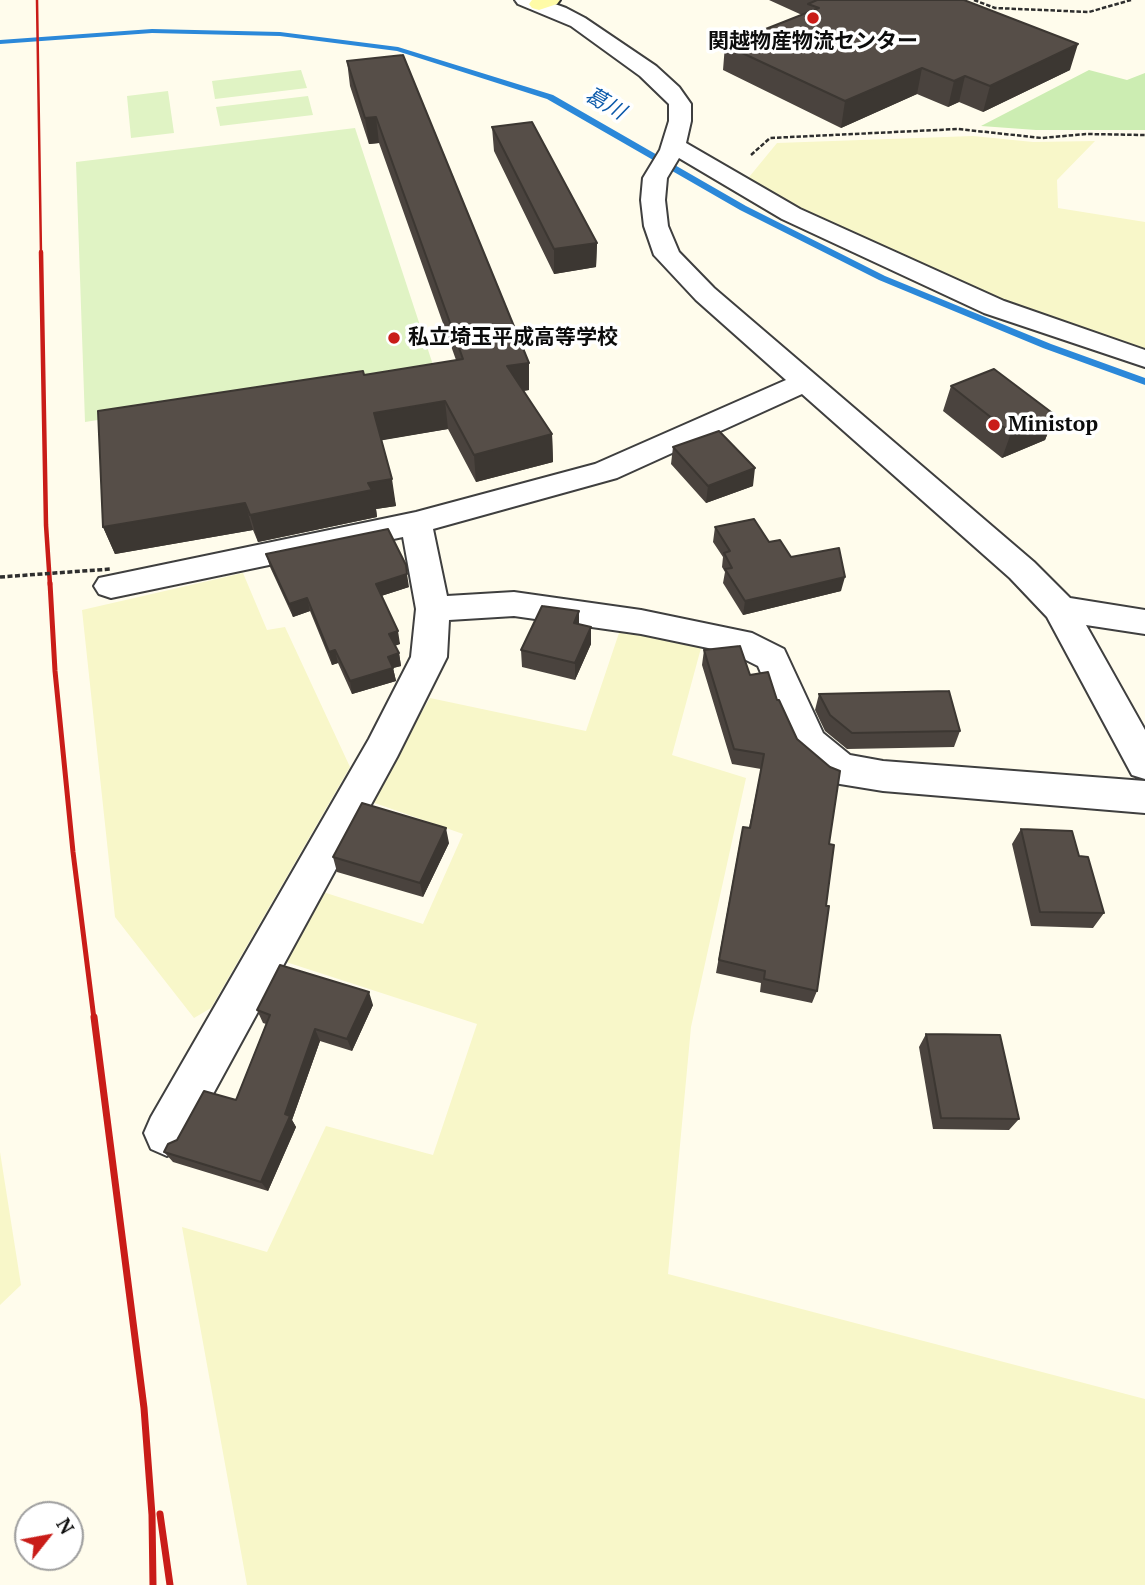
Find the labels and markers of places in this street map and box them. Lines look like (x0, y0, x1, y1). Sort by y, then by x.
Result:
marker: 関越物産物流センター (805, 10, 821, 26)
place label: 関越物産物流センター (708, 29, 918, 55)
place label: 私立埼玉平成高等学校 (408, 325, 618, 351)
marker: 私立埼玉平成高等学校 (386, 330, 402, 346)
place label: Ministop (1008, 412, 1098, 438)
marker: Ministop (986, 417, 1002, 433)

